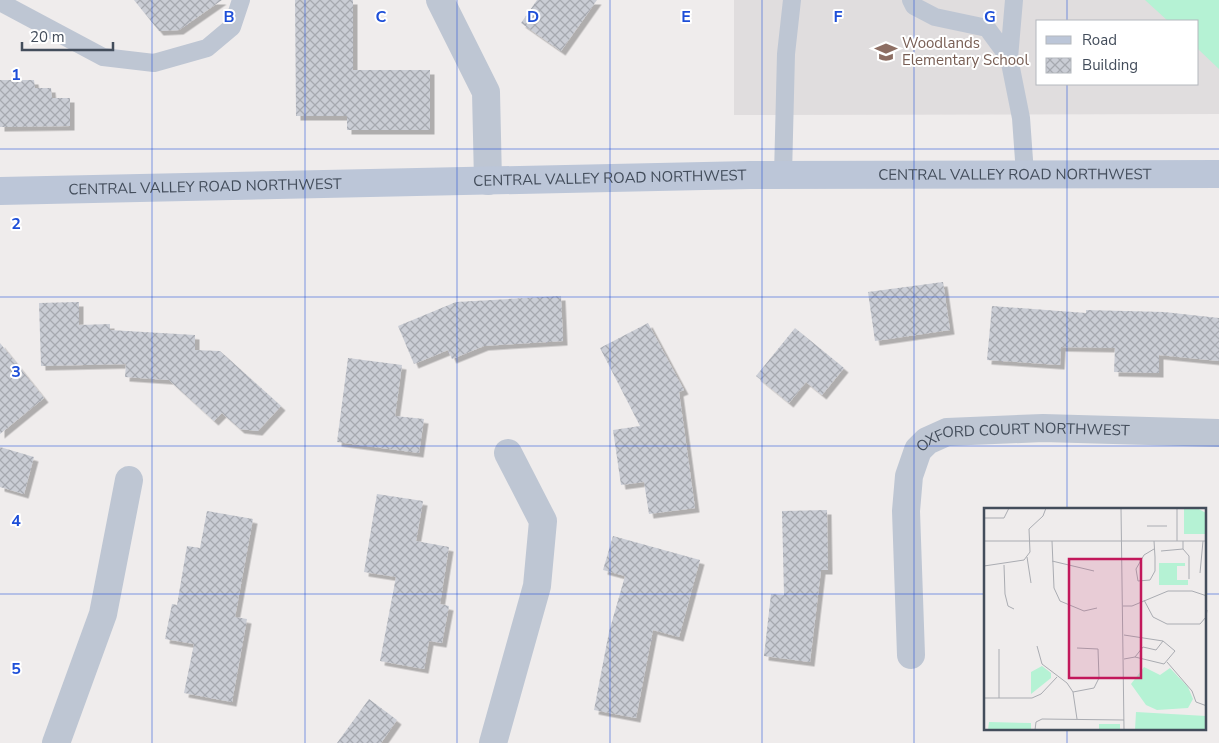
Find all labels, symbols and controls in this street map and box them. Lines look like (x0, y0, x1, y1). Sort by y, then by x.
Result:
text: B (223, 6, 235, 28)
text: C (376, 6, 387, 28)
text: D (527, 6, 539, 28)
text: E (681, 6, 691, 28)
text: F (834, 6, 843, 28)
text: G (984, 6, 996, 28)
scale bar (22, 20, 114, 52)
legend (1036, 20, 1199, 85)
text: 20 m (30, 27, 65, 47)
text: Road (1082, 30, 1117, 50)
place label: Woodlands Elementary School (902, 33, 1029, 70)
school or university icon: Woodlands Elementary School (873, 39, 899, 65)
text: Building (1082, 55, 1138, 75)
text: 1 (11, 64, 21, 86)
street label: CENTRAL VALLEY ROAD NORTHWEST (878, 164, 1151, 185)
street label: CENTRAL VALLEY ROAD NORTHWEST (473, 165, 747, 191)
street label: CENTRAL VALLEY ROAD NORTHWEST (68, 174, 342, 200)
text: 2 (11, 213, 21, 235)
text: 3 (11, 361, 21, 383)
street label: OXFORD COURT NORTHWEST (912, 418, 1130, 456)
inset map (984, 508, 1206, 730)
text: 4 (11, 510, 21, 532)
text: 5 (11, 658, 21, 680)

